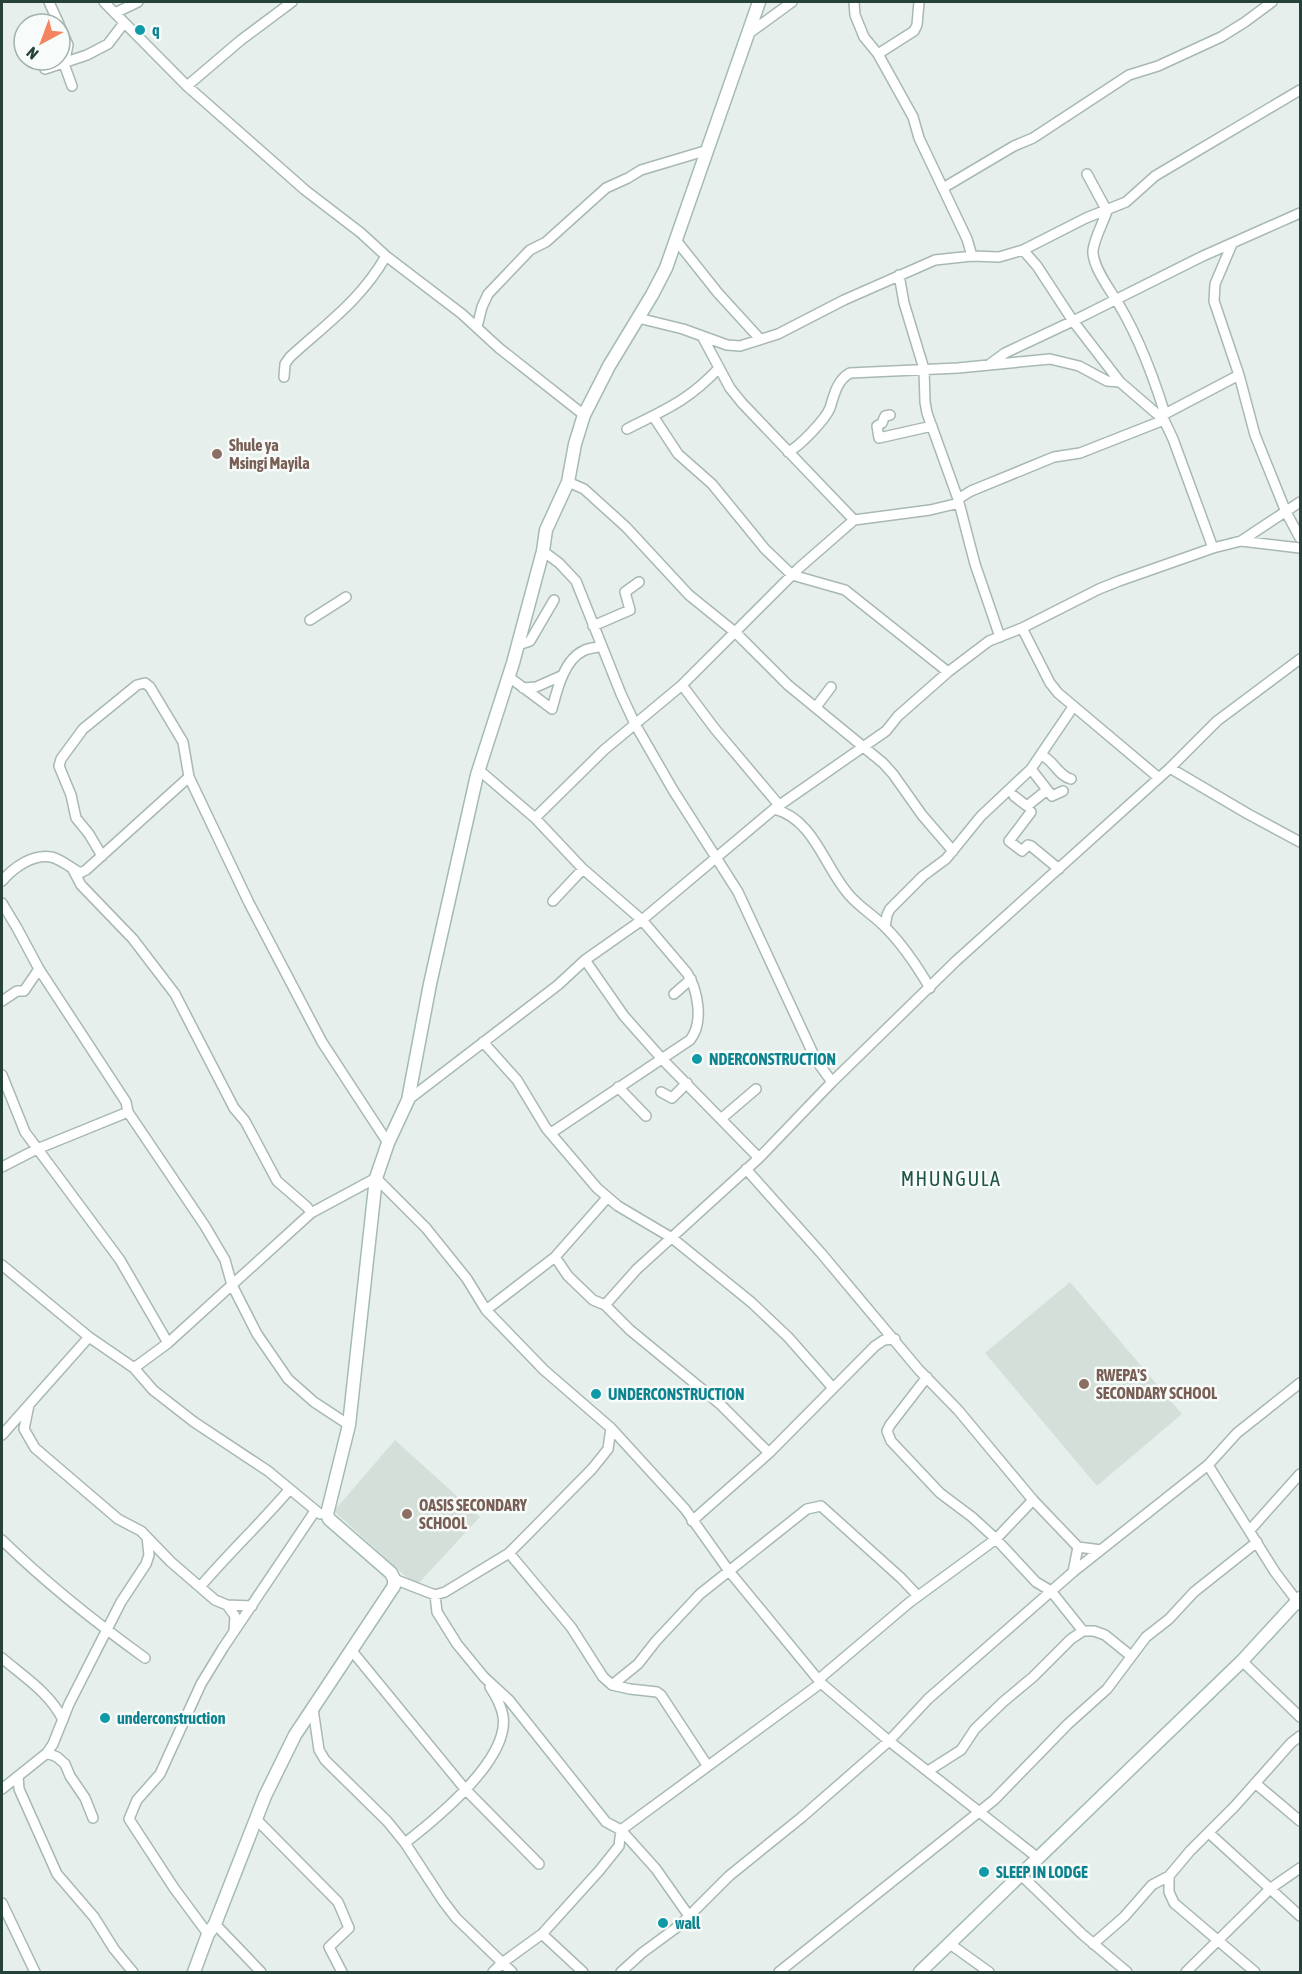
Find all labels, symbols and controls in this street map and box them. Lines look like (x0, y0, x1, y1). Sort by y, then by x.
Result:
north arrow (12, 12, 72, 72)
place label: q (152, 21, 160, 39)
marker: q (133, 23, 147, 37)
text: N (23, 43, 42, 63)
place label: Shule ya Msingi Mayila (229, 436, 310, 472)
marker: Shule ya Msingi Mayila (210, 447, 224, 461)
place label: NDERCONSTRUCTION (709, 1050, 836, 1068)
marker: NDERCONSTRUCTION (690, 1052, 704, 1066)
district label: MHUNGULA (901, 1167, 1001, 1190)
place label: RWEPA'S SECONDARY SCHOOL (1096, 1366, 1218, 1402)
marker: RWEPA'S SECONDARY SCHOOL (1077, 1377, 1091, 1391)
place label: UNDERCONSTRUCTION (608, 1385, 744, 1403)
marker: UNDERCONSTRUCTION (589, 1387, 603, 1401)
place label: OASIS SECONDARY SCHOOL (419, 1496, 528, 1532)
marker: OASIS SECONDARY SCHOOL (400, 1507, 414, 1521)
place label: underconstruction (117, 1709, 226, 1727)
marker: underconstruction (98, 1711, 112, 1725)
place label: SLEEP IN LODGE (996, 1863, 1088, 1881)
marker: SLEEP IN LODGE (977, 1865, 991, 1879)
place label: wall (675, 1914, 701, 1932)
marker: wall (656, 1916, 670, 1930)

